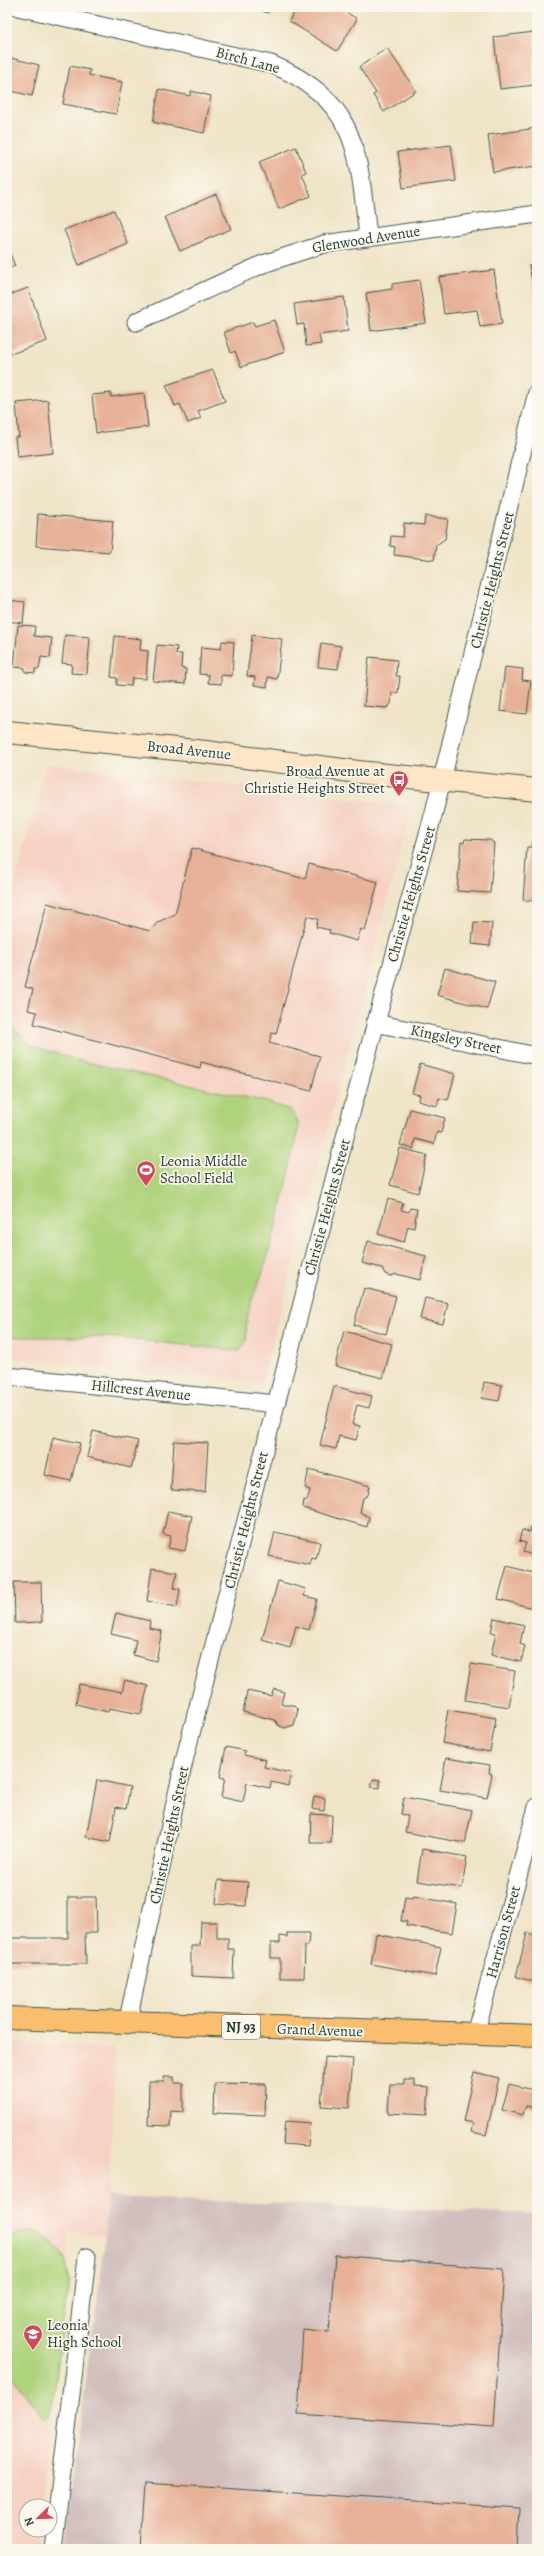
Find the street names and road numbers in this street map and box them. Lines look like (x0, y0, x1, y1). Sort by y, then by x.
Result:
street label: Birch Lane (214, 42, 282, 78)
street label: Glenwood Avenue (311, 221, 422, 257)
street label: Christie Heights Street (465, 509, 519, 651)
street label: Broad Avenue (146, 736, 232, 764)
street label: Christie Heights Street (382, 824, 440, 964)
street label: Kingsley Street (409, 1020, 503, 1058)
street label: Christie Heights Street (299, 1136, 355, 1277)
street label: Hillcrest Avenue (90, 1375, 192, 1405)
street label: Christie Heights Street (219, 1449, 273, 1591)
street label: Christie Heights Street (145, 1764, 193, 1906)
street label: Harrison Street (481, 1883, 525, 1981)
road number: NJ 93 (222, 2015, 260, 2039)
street label: Grand Avenue (277, 2019, 364, 2042)

